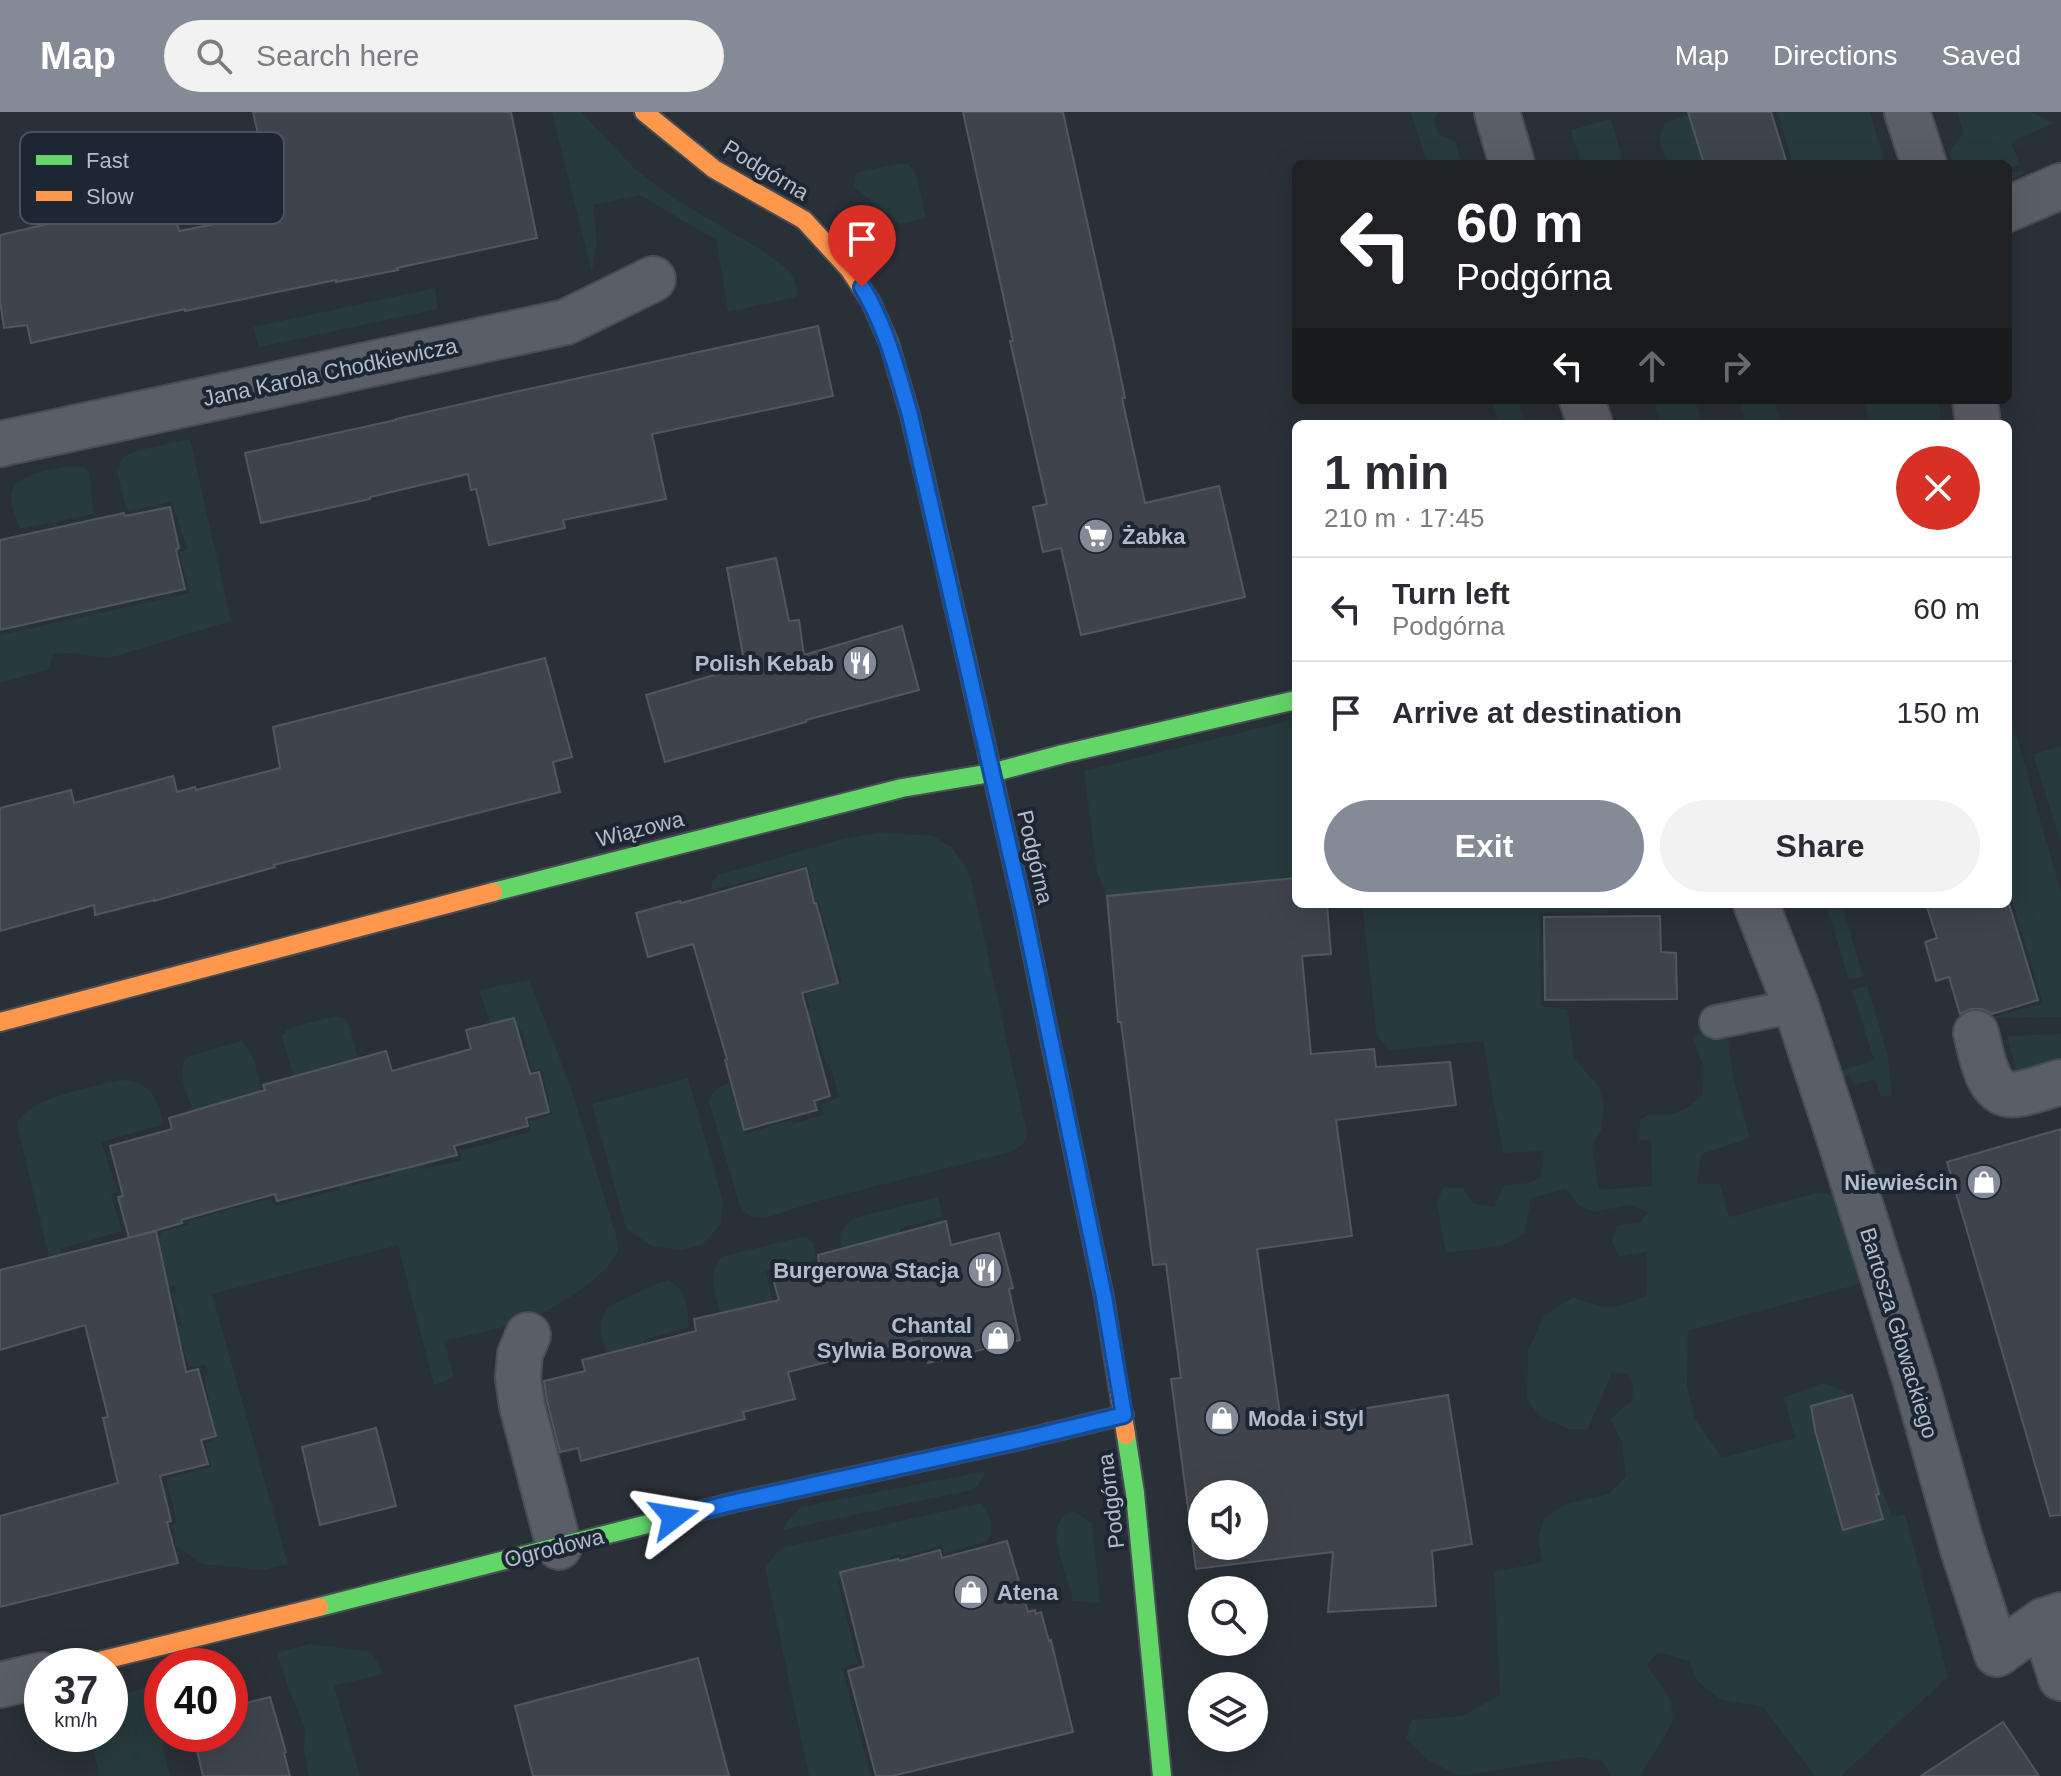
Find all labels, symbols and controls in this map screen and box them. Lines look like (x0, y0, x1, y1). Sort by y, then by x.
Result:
search box (164, 20, 724, 92)
icon: search (192, 34, 236, 78)
text: Map (40, 35, 116, 77)
text: Search here (256, 39, 419, 72)
text: Map (1675, 40, 1729, 71)
text: Directions (1773, 40, 1898, 71)
text: Saved (1942, 40, 2021, 71)
legend (20, 132, 284, 224)
street label: Podgórna (719, 135, 814, 206)
text: Fast (86, 148, 129, 173)
text: Slow (86, 184, 134, 209)
text: 60 m (1456, 191, 1584, 254)
icon: left (1324, 192, 1428, 296)
pin (828, 205, 896, 287)
icon: arrive (840, 217, 884, 261)
text: Podgórna (1456, 257, 1612, 298)
street label: Jana Karola Chodkiewicza (201, 333, 460, 411)
icon: left (1546, 344, 1590, 388)
icon: ahead (1630, 344, 1674, 388)
icon: right (1714, 344, 1758, 388)
text: 1 min (1324, 446, 1449, 499)
button: close (1896, 446, 1980, 530)
text: 210 m · 17:45 (1324, 503, 1484, 533)
supermarket icon: Żabka (1077, 517, 1115, 555)
place label: Żabka (1122, 524, 1186, 549)
text: Turn left (1392, 577, 1510, 610)
icon: left (1324, 587, 1368, 631)
text: 60 m (1913, 592, 1980, 625)
text: Podgórna (1392, 611, 1505, 641)
restaurant icon: Polish Kebab (841, 644, 879, 682)
place label: Polish Kebab (695, 651, 834, 676)
icon: arrive (1324, 691, 1368, 735)
text: Arrive at destination (1392, 696, 1682, 729)
text: 150 m (1897, 696, 1980, 729)
button: Exit (1324, 800, 1644, 892)
button: Share (1660, 800, 1980, 892)
street label: Wiązowa (594, 806, 687, 852)
street label: Podgórna (1012, 808, 1058, 907)
shop icon: Niewieścin (1965, 1163, 2003, 1201)
place label: Niewieścin (1844, 1170, 1958, 1195)
street label: Bartosza Głowackiego (1855, 1225, 1943, 1441)
restaurant icon: Burgerowa Stacja (966, 1251, 1004, 1289)
place label: Burgerowa Stacja (773, 1258, 960, 1283)
place label: Chantal Sylwia Borowa (817, 1313, 973, 1363)
shop icon: Chantal Sylwia Borowa (979, 1319, 1017, 1357)
shop icon: Moda i Styl (1203, 1399, 1241, 1437)
place label: Moda i Styl (1248, 1406, 1364, 1431)
street label: Podgórna (1093, 1451, 1129, 1550)
position arrow (632, 1475, 716, 1559)
map controls (1188, 1480, 1268, 1752)
button: sound (1188, 1480, 1268, 1560)
street label: Ogrodowa (502, 1523, 607, 1572)
shop icon: Atena (952, 1573, 990, 1611)
button: search (1188, 1576, 1268, 1656)
place label: Atena (997, 1580, 1059, 1605)
speed limit sign: 40 (144, 1648, 248, 1752)
text: 37 (54, 1668, 98, 1712)
button: layers (1188, 1672, 1268, 1752)
text: km/h (54, 1709, 98, 1731)

